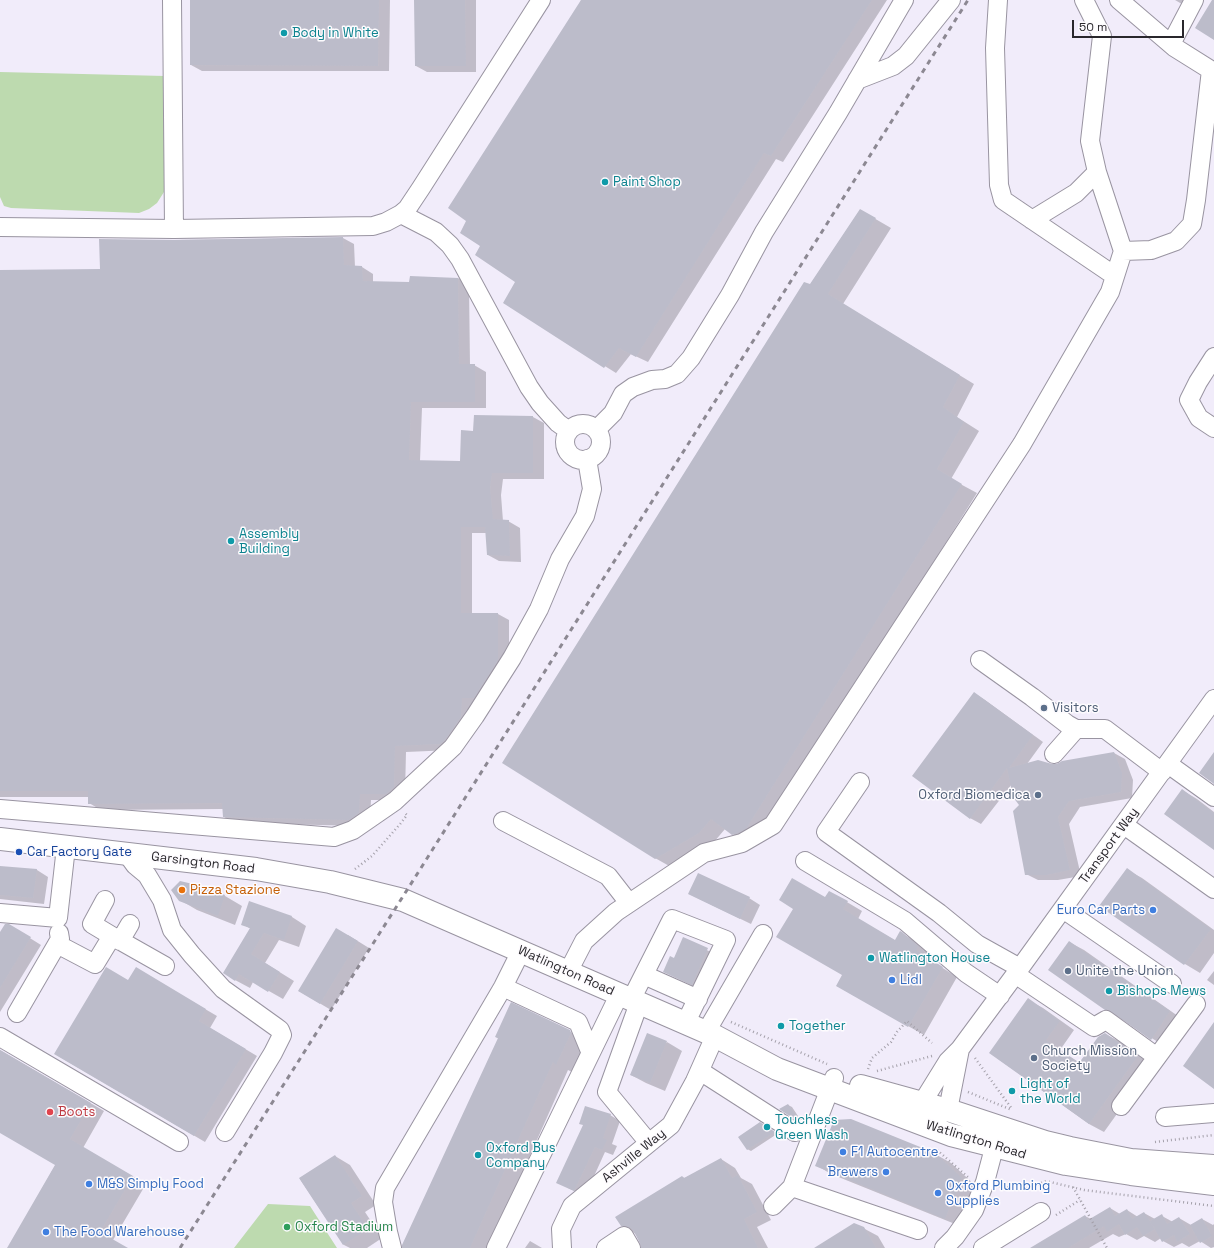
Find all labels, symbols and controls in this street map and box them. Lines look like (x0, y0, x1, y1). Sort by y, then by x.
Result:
scale bar (1074, 12, 1186, 38)
text: 50 m (1079, 19, 1107, 35)
place label: Body in White (292, 25, 379, 41)
marker: Body in White (279, 28, 289, 38)
place label: Paint Shop (613, 174, 681, 190)
marker: Paint Shop (600, 177, 610, 187)
place label: Assembly Building (239, 526, 299, 557)
marker: Assembly Building (226, 536, 236, 546)
place label: Visitors (1052, 700, 1099, 716)
marker: Visitors (1039, 703, 1049, 713)
place label: Oxford Biomedica (918, 787, 1030, 803)
marker: Oxford Biomedica (1033, 790, 1043, 800)
street label: Transport Way (1076, 805, 1142, 887)
place label: Car Factory Gate (27, 844, 132, 860)
marker: Car Factory Gate (14, 847, 24, 857)
street label: Garsington Road (150, 849, 256, 877)
place label: Pizza Stazione (190, 882, 280, 898)
marker: Pizza Stazione (177, 885, 187, 895)
place label: Euro Car Parts (1057, 902, 1145, 918)
marker: Euro Car Parts (1148, 905, 1158, 915)
street label: Watlington Road (515, 943, 617, 999)
place label: Watlington House (879, 950, 990, 966)
marker: Watlington House (866, 953, 876, 963)
place label: Unite the Union (1076, 963, 1173, 979)
marker: Unite the Union (1063, 966, 1073, 976)
place label: Lidl (900, 972, 922, 988)
marker: Lidl (887, 975, 897, 985)
place label: Bishops Mews (1117, 983, 1206, 999)
marker: Bishops Mews (1104, 986, 1114, 996)
place label: Together (789, 1018, 846, 1034)
marker: Together (776, 1021, 786, 1031)
place label: Church Mission Society (1042, 1043, 1137, 1074)
marker: Church Mission Society (1029, 1053, 1039, 1063)
place label: Light of the World (1020, 1076, 1081, 1107)
marker: Light of the World (1007, 1086, 1017, 1096)
place label: Boots (58, 1104, 95, 1120)
marker: Boots (45, 1107, 55, 1117)
place label: Touchless Green Wash (775, 1112, 848, 1143)
street label: Watlington Road (924, 1117, 1028, 1163)
marker: Touchless Green Wash (762, 1122, 772, 1132)
street label: Ashville Way (599, 1126, 669, 1186)
place label: Oxford Bus Company (486, 1140, 556, 1171)
place label: F1 Autocentre (851, 1144, 938, 1160)
marker: F1 Autocentre (838, 1147, 848, 1157)
marker: Oxford Bus Company (473, 1150, 483, 1160)
place label: Brewers (828, 1164, 878, 1180)
marker: Brewers (881, 1167, 891, 1177)
place label: M&S Simply Food (97, 1176, 204, 1192)
place label: Oxford Plumbing Supplies (946, 1178, 1050, 1209)
marker: M&S Simply Food (84, 1179, 94, 1189)
marker: Oxford Plumbing Supplies (933, 1188, 943, 1198)
place label: Oxford Stadium (295, 1219, 393, 1235)
marker: Oxford Stadium (282, 1222, 292, 1232)
place label: The Food Warehouse (54, 1224, 185, 1240)
marker: The Food Warehouse (41, 1227, 51, 1237)

